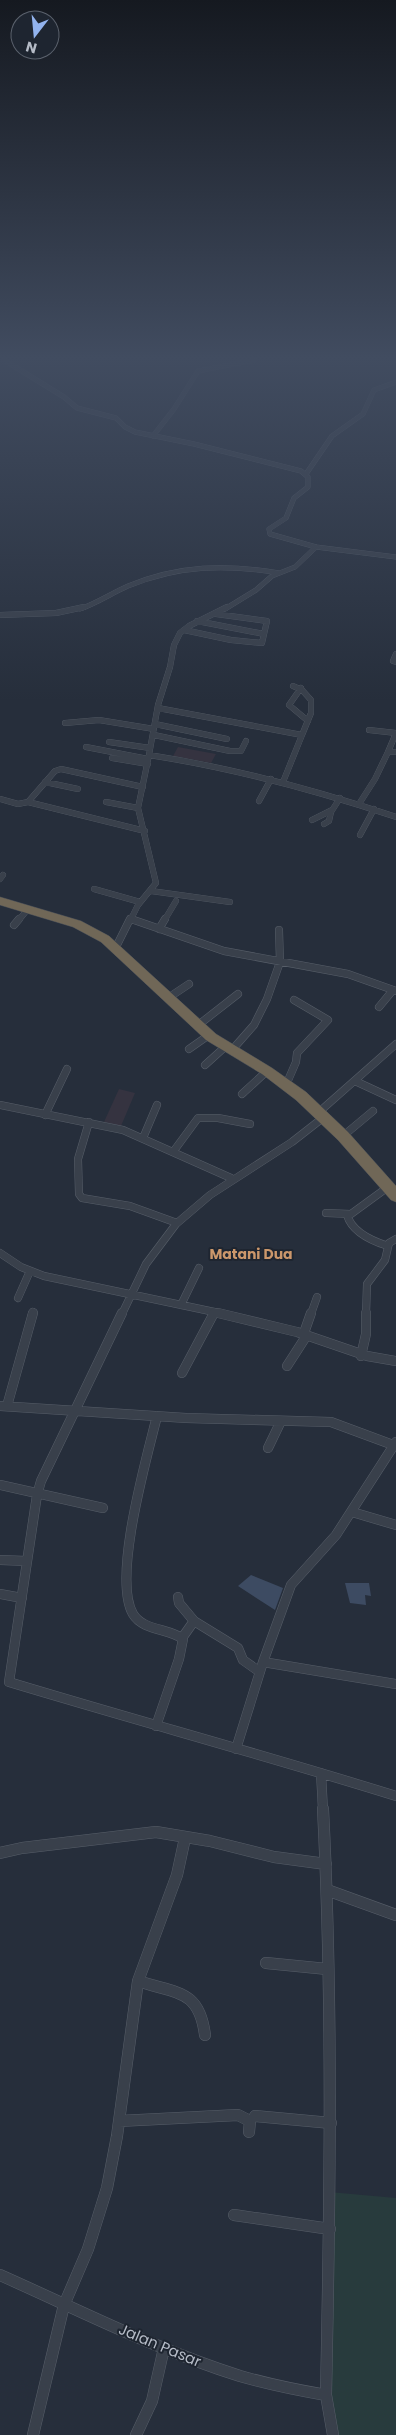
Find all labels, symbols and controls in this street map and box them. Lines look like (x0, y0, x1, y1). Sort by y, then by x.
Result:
north arrow (10, 10, 60, 60)
text: N (24, 36, 39, 59)
district label: Matani Dua (209, 1244, 293, 1264)
street label: Jalan Pasar (115, 2318, 205, 2372)

